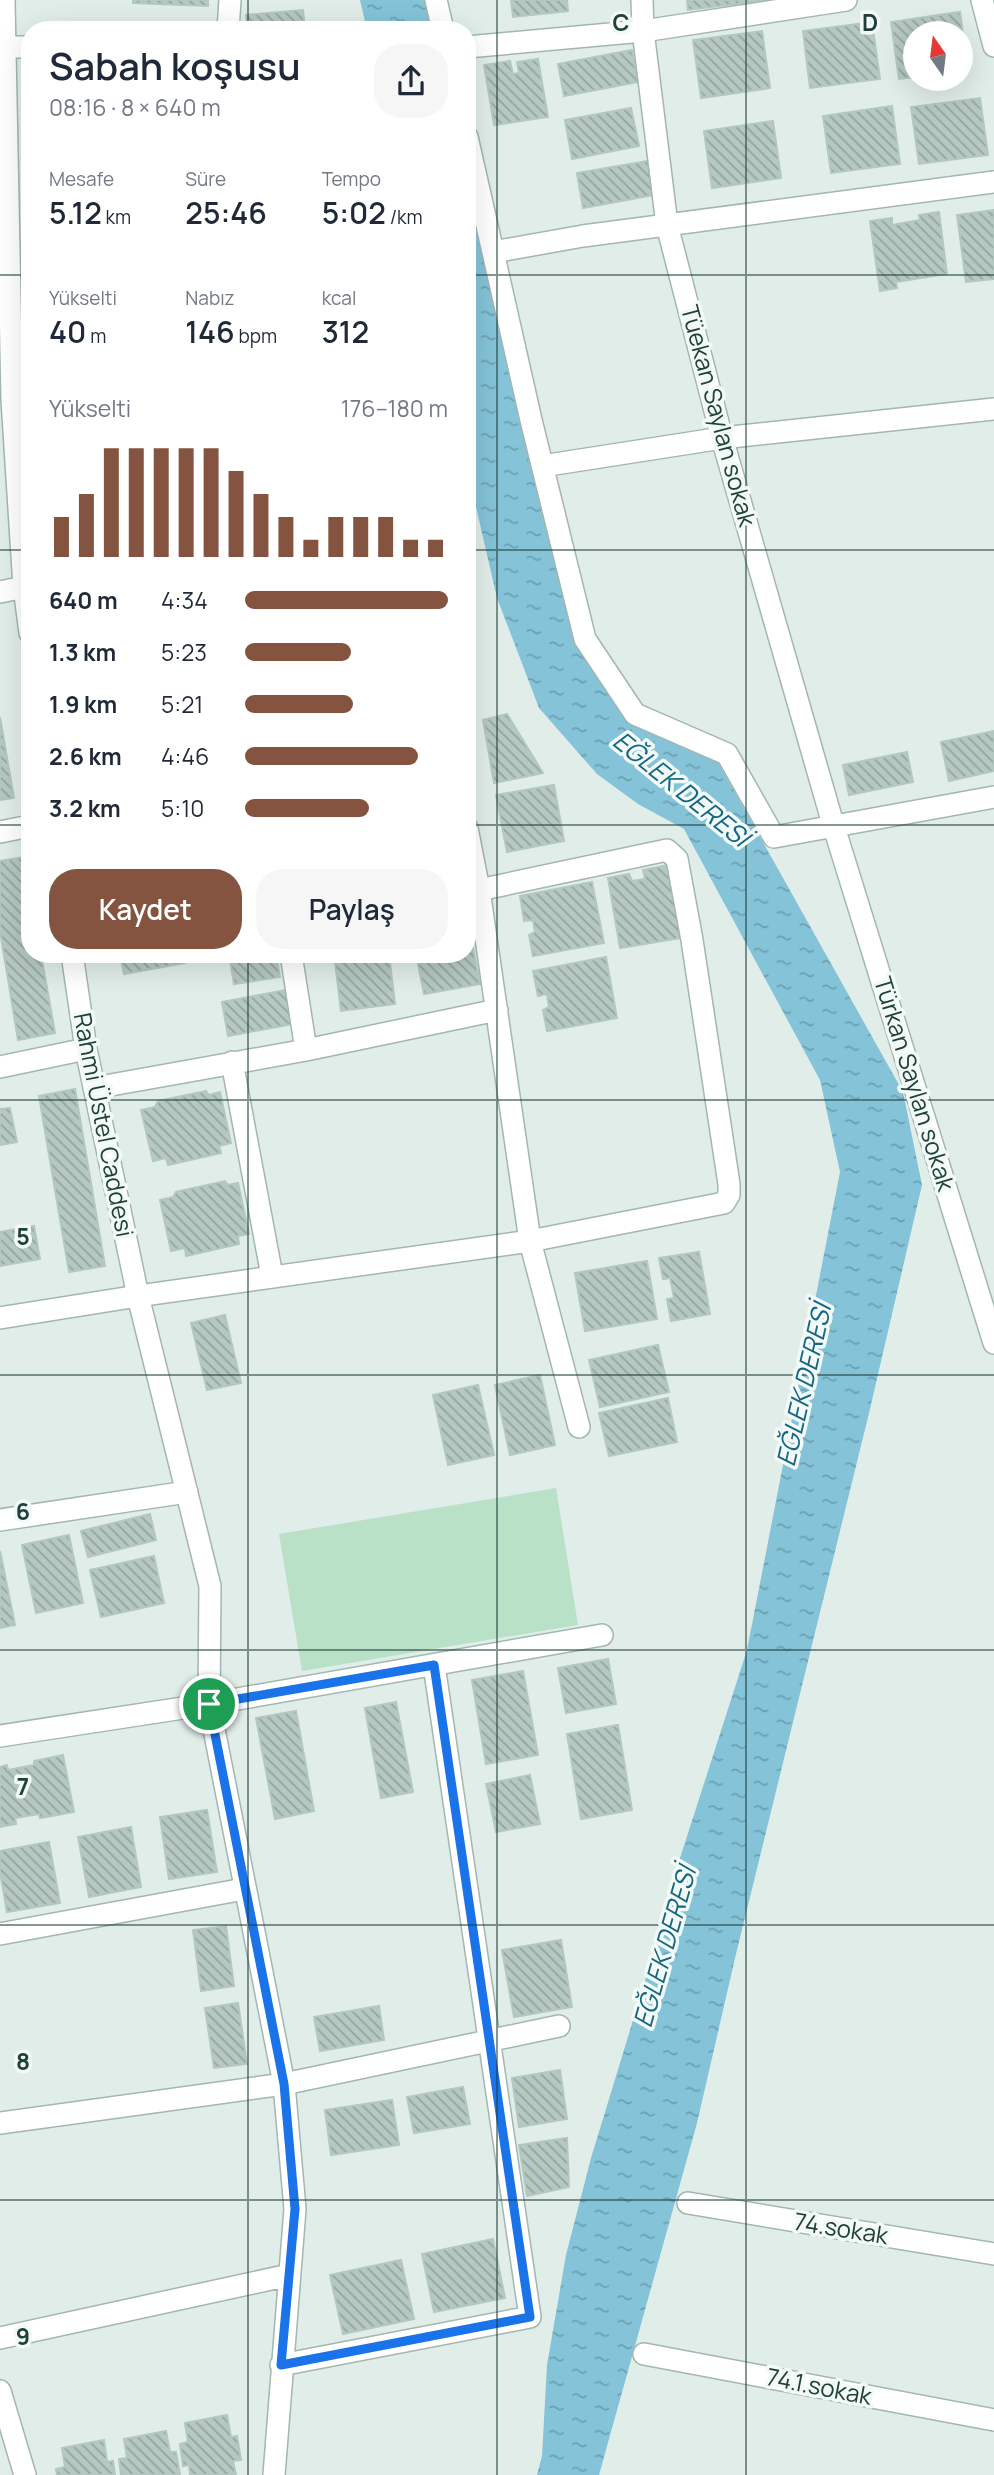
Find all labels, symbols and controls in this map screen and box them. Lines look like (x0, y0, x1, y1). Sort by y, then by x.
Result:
text: C (613, 6, 630, 38)
text: D (862, 6, 878, 38)
north arrow (903, 21, 973, 91)
map controls (903, 21, 973, 91)
text: Sabah koşusu (49, 39, 301, 91)
button: share (374, 44, 448, 118)
text: 08:16 · 8 × 640 m (49, 91, 221, 123)
text: Mesafe (49, 166, 114, 192)
text: Süre (185, 166, 226, 192)
text: Tempo (322, 166, 381, 192)
text: 5.12 (49, 192, 102, 233)
text: 25:46 (185, 192, 267, 233)
text: 5:02 (322, 192, 386, 233)
text: km (102, 204, 131, 230)
text: /km (386, 204, 423, 230)
text: Yükselti (49, 285, 117, 311)
text: Nabız (185, 285, 235, 311)
text: kcal (322, 285, 356, 311)
street label: Tüekan Saylan sokak (674, 301, 765, 531)
text: 40 (49, 311, 86, 352)
text: 146 (185, 311, 235, 352)
text: 312 (322, 311, 369, 352)
text: m (86, 323, 106, 349)
text: bpm (235, 323, 277, 349)
text: Yükselti (49, 392, 131, 424)
text: 176–180 m (341, 392, 448, 424)
text: 640 m (49, 584, 118, 616)
text: 4:34 (161, 584, 208, 616)
text: 1.3 km (49, 636, 116, 668)
text: 5:23 (161, 636, 207, 668)
text: 1.9 km (49, 688, 117, 720)
text: 5:21 (161, 688, 203, 720)
water label: EĞLEK DERESİ (606, 722, 761, 857)
text: 2.6 km (49, 740, 122, 772)
text: 4:46 (161, 740, 209, 772)
text: 3.2 km (49, 792, 121, 824)
text: 5:10 (161, 792, 204, 824)
button: Kaydet (49, 869, 242, 949)
button: Paylaş (256, 869, 448, 949)
street label: Türkan Saylan sokak (867, 972, 964, 1196)
street label: Rahmi Üstel Caddesi (67, 1010, 142, 1240)
text: 5 (16, 1220, 30, 1252)
water label: EĞLEK DERESİ (767, 1295, 840, 1469)
text: 6 (16, 1495, 30, 1527)
pin (179, 1674, 239, 1734)
icon: arrive (190, 1685, 228, 1723)
text: 7 (17, 1770, 29, 1802)
water label: EĞLEK DERESİ (624, 1857, 706, 2031)
text: 8 (16, 2045, 30, 2077)
street label: 74.sokak (792, 2204, 892, 2251)
text: 9 (16, 2320, 30, 2352)
street label: 74.1.sokak (764, 2359, 876, 2412)

